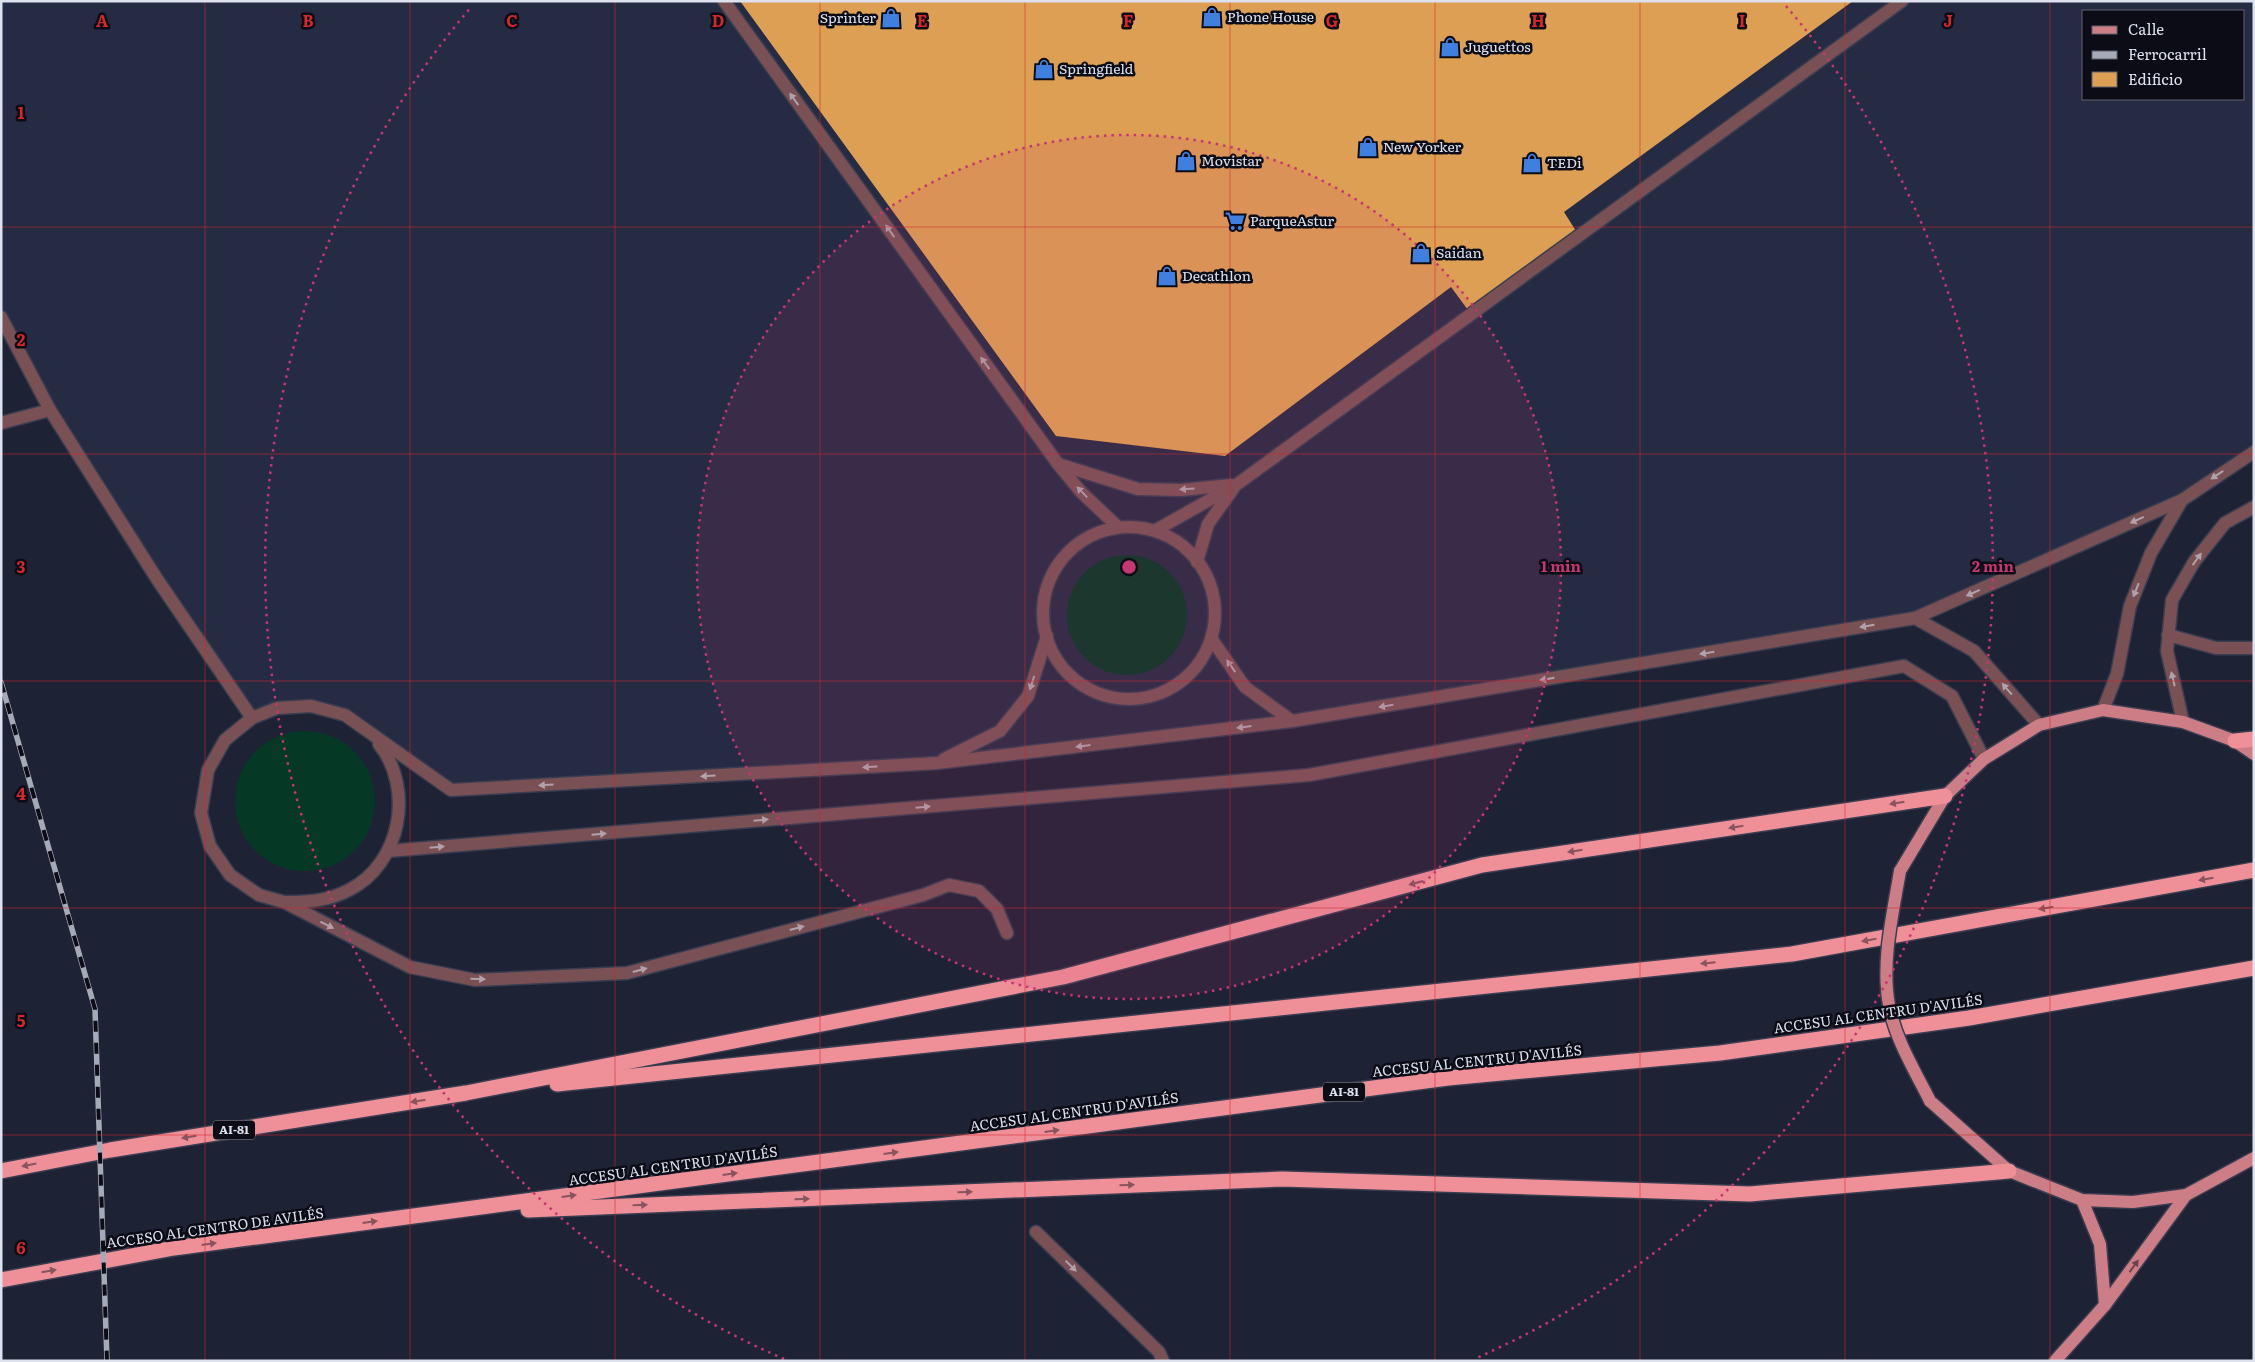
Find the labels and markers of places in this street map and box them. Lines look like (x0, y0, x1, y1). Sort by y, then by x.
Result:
shop icon: Phone House (1201, 6, 1223, 28)
place label: Phone House (1227, 6, 1314, 26)
place label: Sprinter (820, 7, 876, 27)
shop icon: Sprinter (880, 7, 902, 29)
shop icon: Juguettos (1439, 36, 1461, 58)
place label: Juguettos (1465, 36, 1531, 56)
shop icon: Springfield (1033, 58, 1055, 80)
place label: Springfield (1059, 58, 1134, 78)
shop icon: New Yorker (1357, 136, 1379, 158)
place label: New Yorker (1383, 136, 1462, 156)
shop icon: Movistar (1175, 150, 1197, 172)
place label: Movistar (1201, 150, 1262, 170)
shop icon: TEDi (1521, 152, 1543, 174)
place label: TEDi (1547, 152, 1582, 172)
supermarket icon: ParqueAstur (1224, 210, 1246, 232)
place label: ParqueAstur (1250, 210, 1335, 230)
shop icon: Saidan (1410, 242, 1432, 264)
place label: Saidan (1436, 242, 1482, 262)
shop icon: Decathlon (1156, 265, 1178, 287)
place label: Decathlon (1182, 265, 1251, 285)
centre of rings (1120, 558, 1138, 576)

